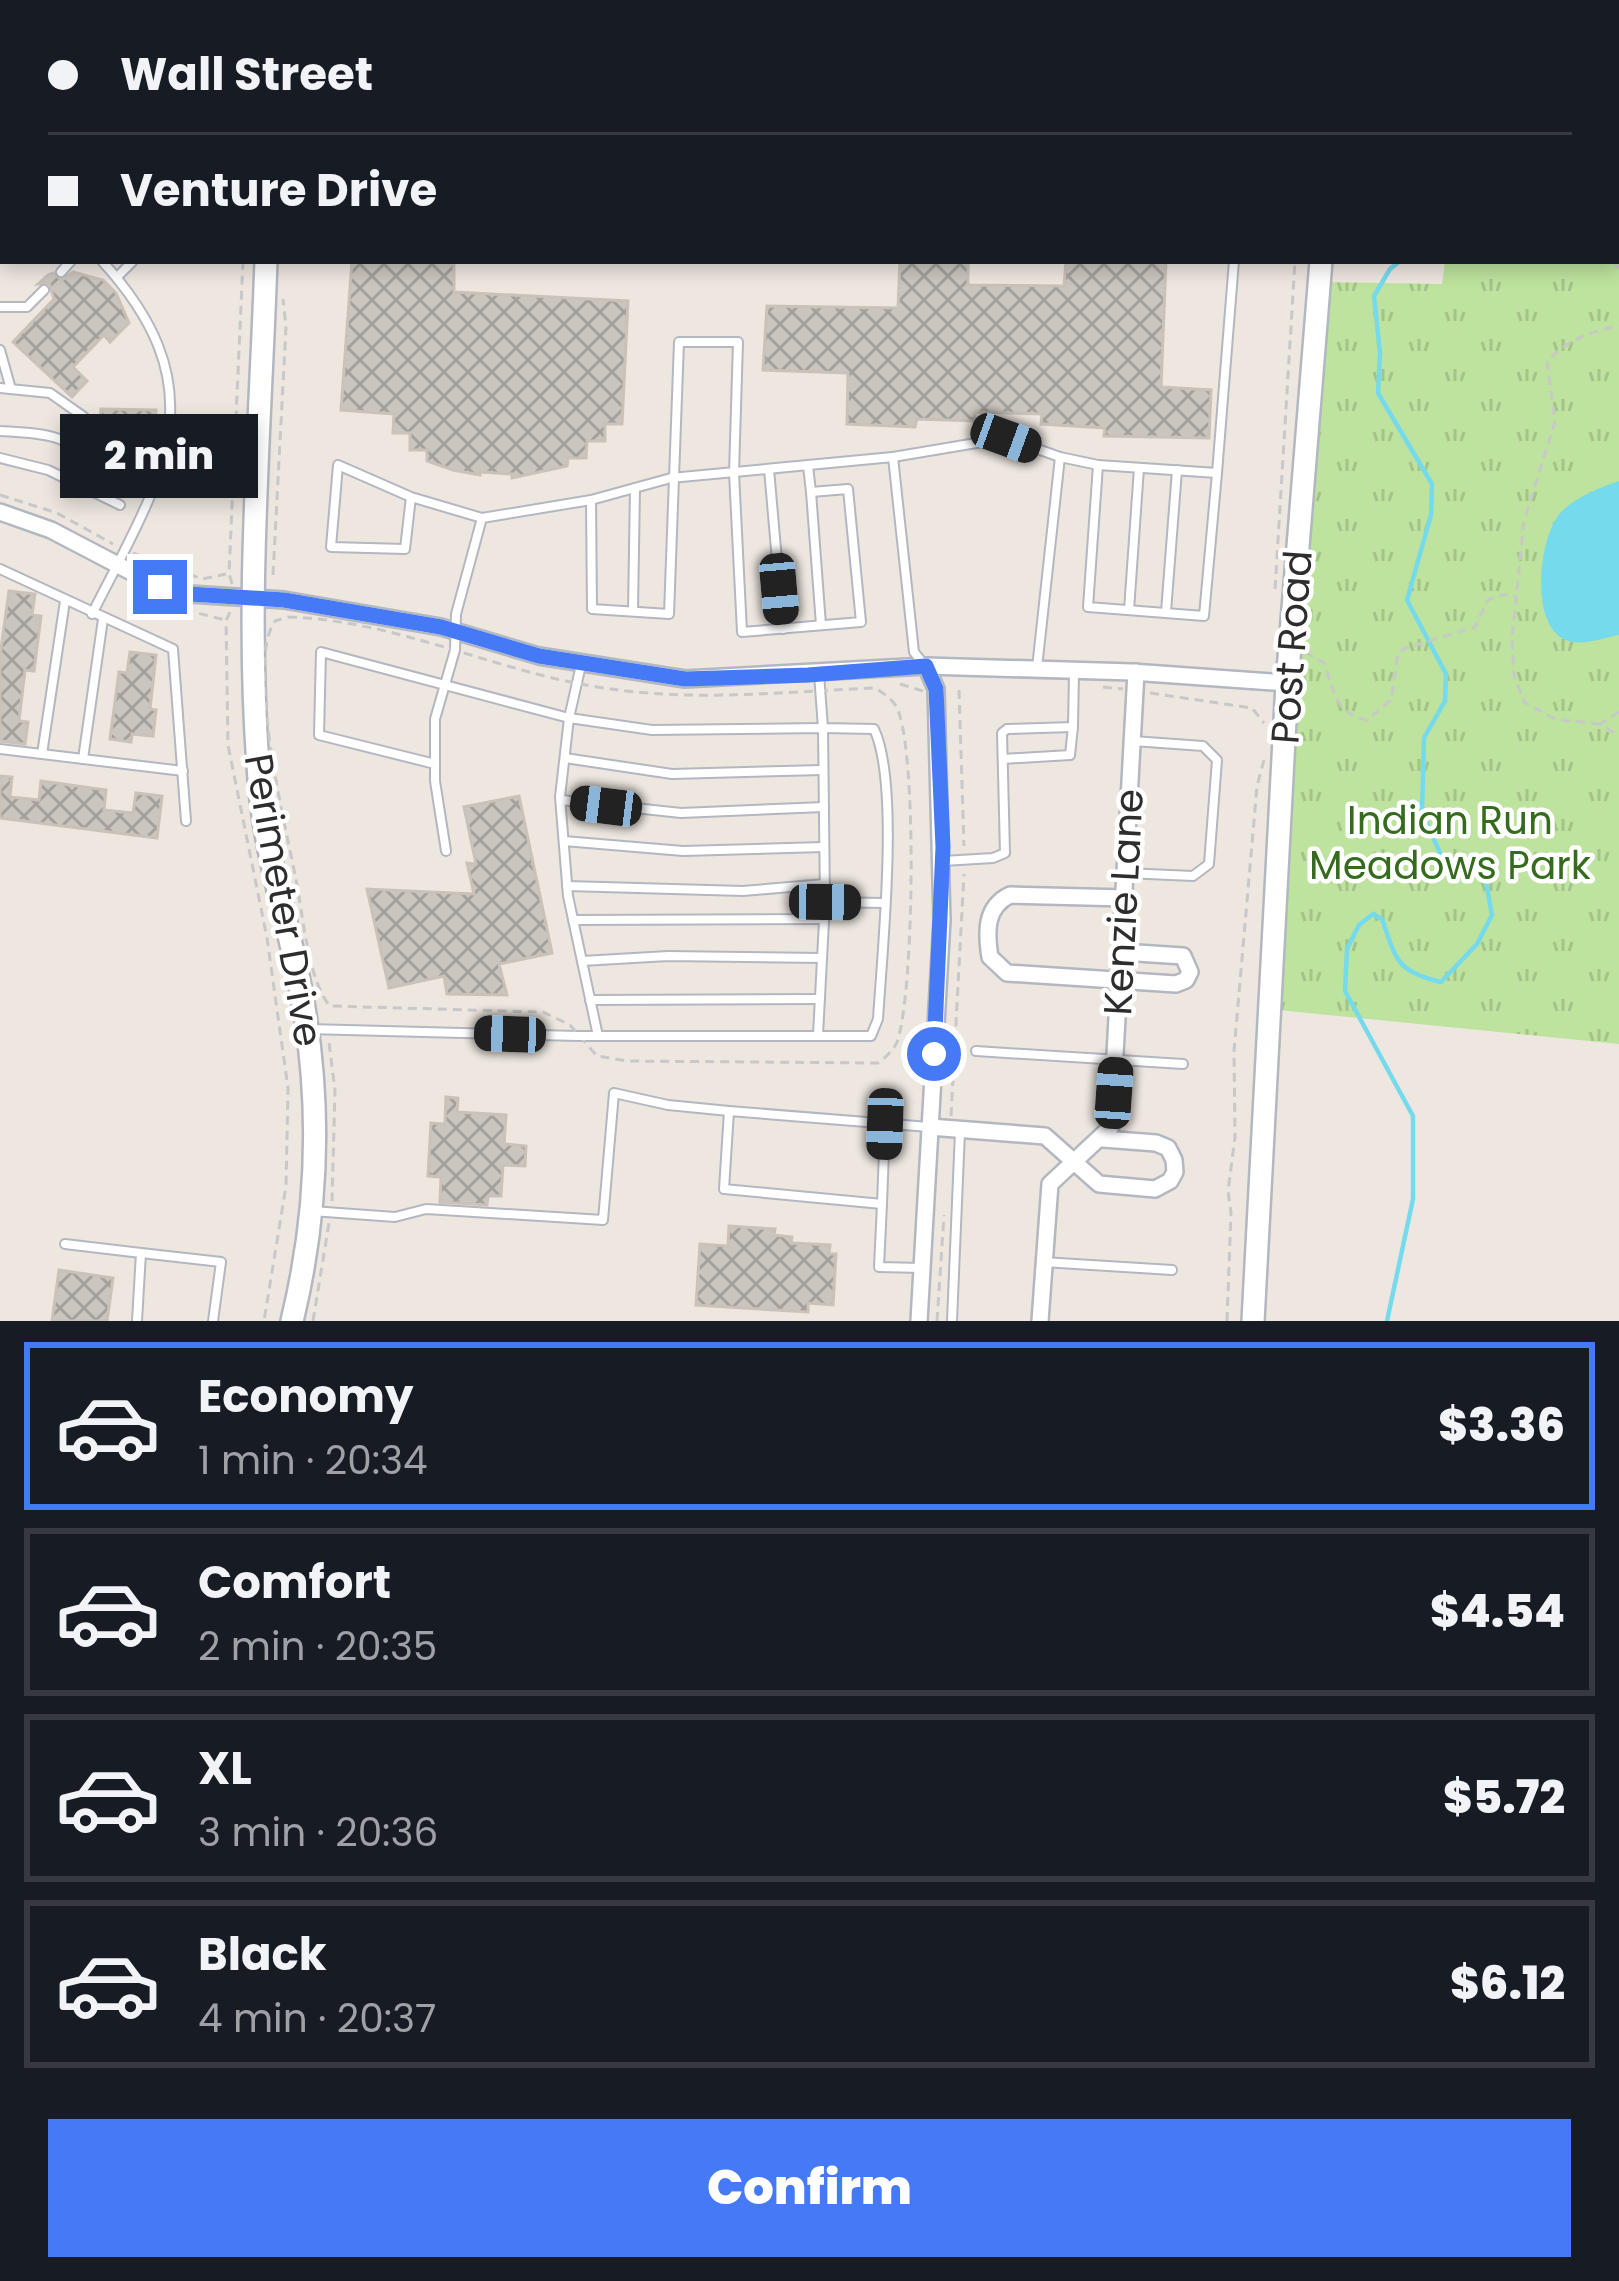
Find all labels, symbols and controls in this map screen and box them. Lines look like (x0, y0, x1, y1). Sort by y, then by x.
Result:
text: Wall Street (120, 43, 373, 106)
text: Venture Drive (120, 159, 437, 222)
car (966, 409, 1046, 467)
callout: 2 min (61, 413, 259, 497)
text: 2 min (104, 428, 214, 483)
street label: Post Road (1257, 548, 1326, 746)
car (758, 552, 800, 626)
route end (133, 560, 187, 614)
street label: Perimeter Drive (231, 749, 336, 1051)
car (568, 784, 644, 828)
street label: Kenzie Lane (1090, 787, 1157, 1017)
park label: Indian Run Meadows Park (1309, 793, 1591, 893)
car (789, 883, 861, 921)
car (473, 1015, 547, 1053)
route start (907, 1027, 961, 1081)
car (1094, 1056, 1134, 1130)
car (866, 1087, 904, 1161)
text: Economy (198, 1365, 413, 1428)
icon: car (54, 1372, 162, 1480)
text: $3.36 (1438, 1394, 1565, 1457)
text: 1 min · 20:34 (198, 1433, 427, 1488)
text: Comfort (198, 1551, 391, 1614)
icon: car (54, 1558, 162, 1666)
text: $4.54 (1430, 1580, 1565, 1643)
text: 2 min · 20:35 (198, 1619, 437, 1674)
text: XL (198, 1737, 252, 1800)
icon: car (54, 1744, 162, 1852)
text: $5.72 (1443, 1766, 1565, 1829)
text: 3 min · 20:36 (198, 1805, 438, 1860)
text: Black (198, 1923, 327, 1986)
icon: car (54, 1930, 162, 2038)
text: $6.12 (1450, 1952, 1565, 2015)
text: 4 min · 20:37 (198, 1991, 436, 2046)
button: Confirm (48, 2119, 1571, 2257)

